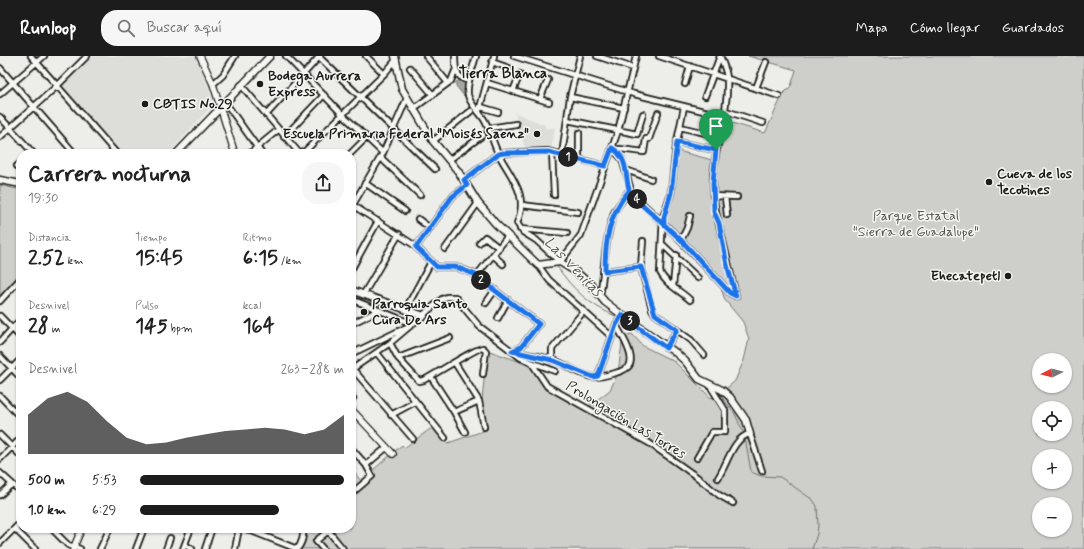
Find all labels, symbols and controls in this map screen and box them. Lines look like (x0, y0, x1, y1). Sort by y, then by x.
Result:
search box (101, 10, 381, 46)
text: Runloop (20, 16, 77, 41)
icon: search (115, 17, 137, 39)
text: Buscar aquí (147, 18, 222, 38)
text: Mapa (856, 19, 888, 37)
text: Cómo llegar (910, 19, 980, 37)
text: Guardados (1002, 19, 1064, 37)
district label: Tierra Blanca (459, 64, 547, 84)
place label: Bodega Aurrera Express (268, 67, 361, 101)
marker: Bodega Aurrera Express (255, 79, 265, 89)
place label: CBTIS No.29 (153, 95, 233, 113)
marker: CBTIS No.29 (140, 99, 150, 109)
pin (699, 109, 733, 150)
icon: arrive (705, 115, 727, 137)
place label: Escuela Primaria Federal "Moisés Saenz" (283, 125, 529, 143)
marker: Escuela Primaria Federal "Moisés Saenz" (532, 129, 542, 139)
pin: 1 (558, 147, 578, 167)
text: 1 (566, 150, 570, 164)
text: Carrera nocturna (28, 161, 191, 189)
button: share (302, 162, 344, 204)
place label: Cueva de los Tecotines (997, 165, 1073, 199)
marker: Cueva de los Tecotines (984, 177, 994, 187)
pin: 4 (627, 189, 647, 209)
text: 19:30 (28, 190, 58, 207)
text: 4 (634, 192, 640, 206)
park label: Parque Estatal "Sierra de Guadalupe" (853, 207, 979, 241)
text: Distancia (28, 231, 71, 245)
text: Tiempo (135, 231, 167, 245)
text: Ritmo (243, 231, 272, 245)
water label: Las Venitas (539, 233, 607, 302)
text: 2.52 (28, 245, 65, 272)
text: 15:45 (135, 245, 183, 272)
text: 6:15 (243, 245, 278, 272)
text: km (65, 254, 84, 268)
text: /km (278, 254, 302, 268)
place label: Ehecatepetl (931, 267, 1000, 285)
pin: 2 (471, 270, 491, 290)
marker: Ehecatepetl (1003, 271, 1013, 281)
text: 2 (478, 273, 484, 287)
place label: Parroquia Santo Cura De Ars (372, 295, 468, 329)
text: Desnivel (28, 299, 70, 313)
text: Pulso (135, 299, 158, 313)
text: kcal (243, 299, 261, 313)
marker: Parroquia Santo Cura De Ars (359, 307, 369, 317)
pin: 3 (620, 311, 640, 331)
text: 28 (28, 313, 49, 340)
text: 145 (135, 313, 168, 340)
text: 164 (243, 313, 274, 340)
text: 3 (628, 314, 632, 328)
text: m (49, 322, 61, 336)
text: bpm (168, 322, 193, 336)
north arrow (1032, 353, 1072, 393)
map controls (1032, 353, 1072, 537)
text: Desnivel (28, 361, 77, 378)
text: 263–288 m (281, 361, 344, 378)
street label: Prolongación Las Torres (562, 377, 689, 464)
button: locate (1032, 401, 1072, 441)
button: + (1032, 449, 1072, 489)
text: 500 m (28, 472, 65, 489)
text: 5:53 (92, 472, 117, 489)
button: − (1032, 497, 1072, 537)
text: 1.0 km (28, 502, 66, 519)
text: 6:29 (92, 502, 116, 519)

